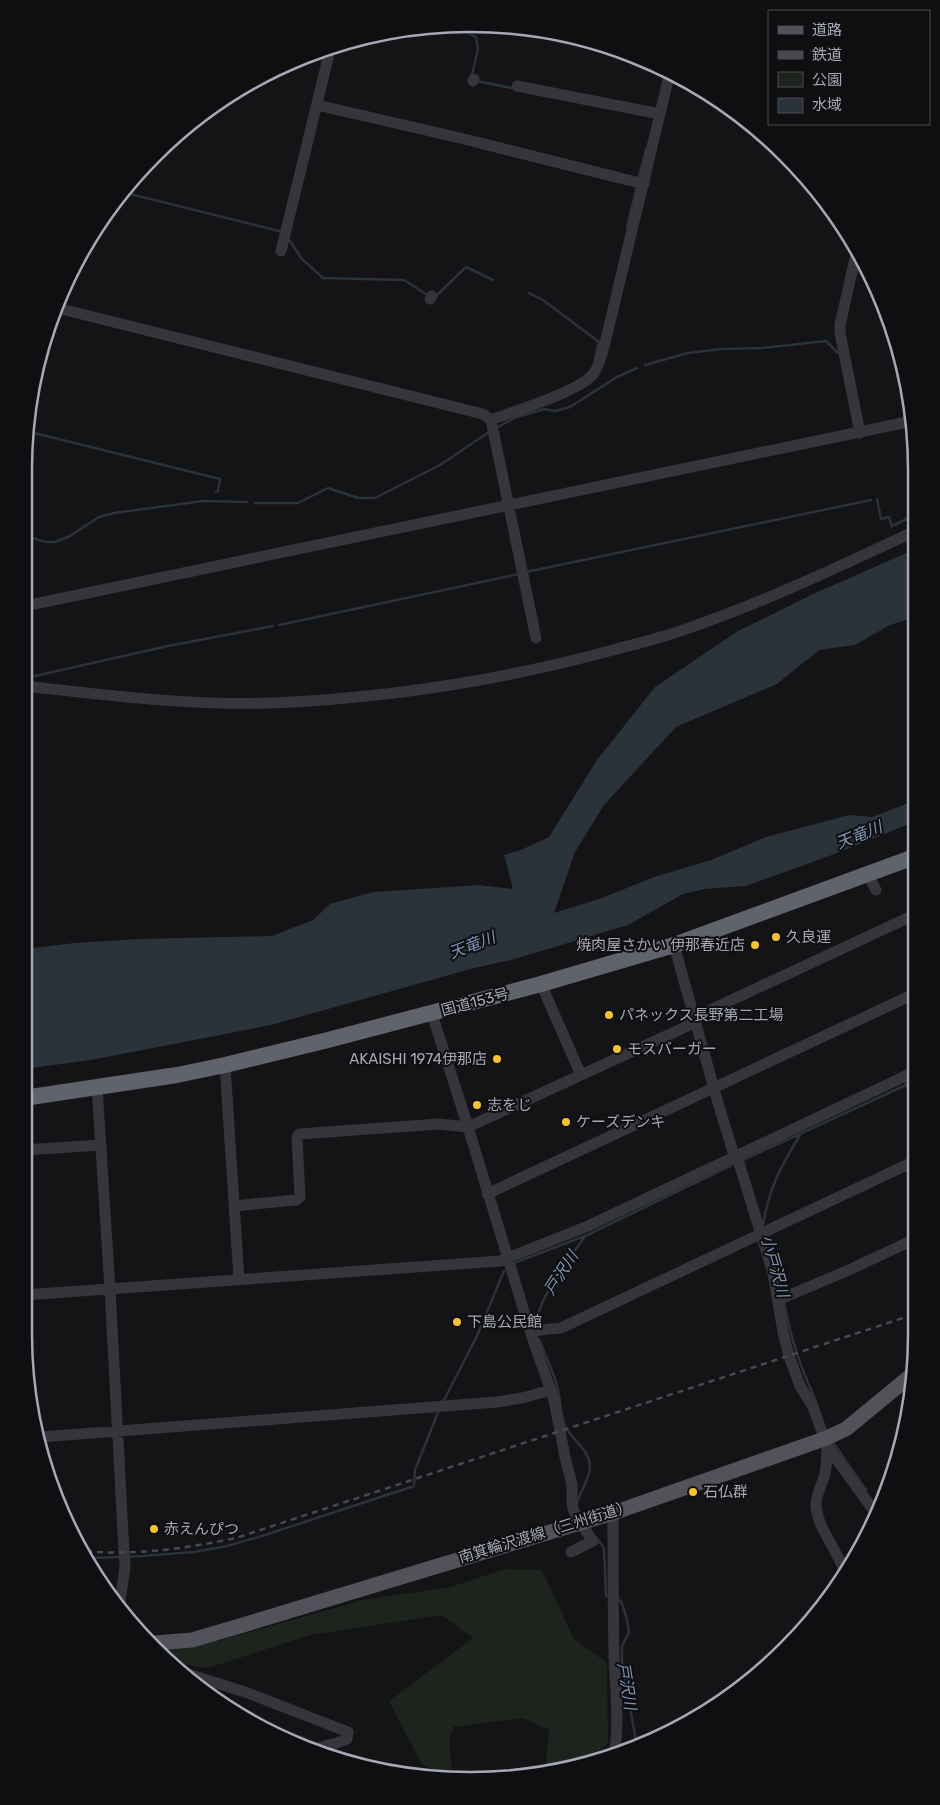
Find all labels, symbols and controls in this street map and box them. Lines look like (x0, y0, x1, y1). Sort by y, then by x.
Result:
legend (768, 10, 930, 125)
text: 道路 (812, 21, 842, 39)
text: 鉄道 (812, 46, 842, 64)
text: 公園 (812, 71, 842, 89)
text: 水域 (812, 96, 842, 114)
water label: 天竜川 (833, 816, 887, 853)
water label: 天竜川 (446, 927, 500, 962)
place label: 久良運 (786, 928, 831, 946)
marker: 久良運 (770, 931, 782, 943)
place label: 焼肉屋さかい 伊那春近店 (576, 936, 745, 954)
marker: 焼肉屋さかい 伊那春近店 (749, 939, 761, 951)
street label: 国道153号 (439, 984, 511, 1020)
place label: パネックス長野第二工場 (619, 1006, 784, 1024)
marker: パネックス長野第二工場 (603, 1009, 615, 1021)
place label: モスバーガー (627, 1040, 717, 1058)
marker: モスバーガー (611, 1043, 623, 1055)
place label: AKAISHI 1974伊那店 (349, 1050, 487, 1068)
marker: AKAISHI 1974伊那店 (491, 1053, 503, 1065)
place label: 志をじ (487, 1096, 532, 1114)
marker: 志をじ (471, 1099, 483, 1111)
place label: ケーズデンキ (576, 1113, 665, 1131)
marker: ケーズデンキ (560, 1116, 572, 1128)
water label: 小戸沢川 (757, 1233, 794, 1301)
water label: 戸沢川 (540, 1246, 583, 1298)
place label: 下島公民館 (467, 1313, 542, 1331)
marker: 下島公民館 (451, 1316, 463, 1328)
place label: 石仏群 (703, 1483, 748, 1501)
marker: 石仏群 (687, 1486, 699, 1498)
street label: 南箕輪沢渡線（三州街道） (456, 1497, 634, 1567)
place label: 赤えんぴつ (164, 1520, 239, 1538)
marker: 赤えんぴつ (148, 1523, 160, 1535)
water label: 戸沢川 (614, 1661, 640, 1713)

